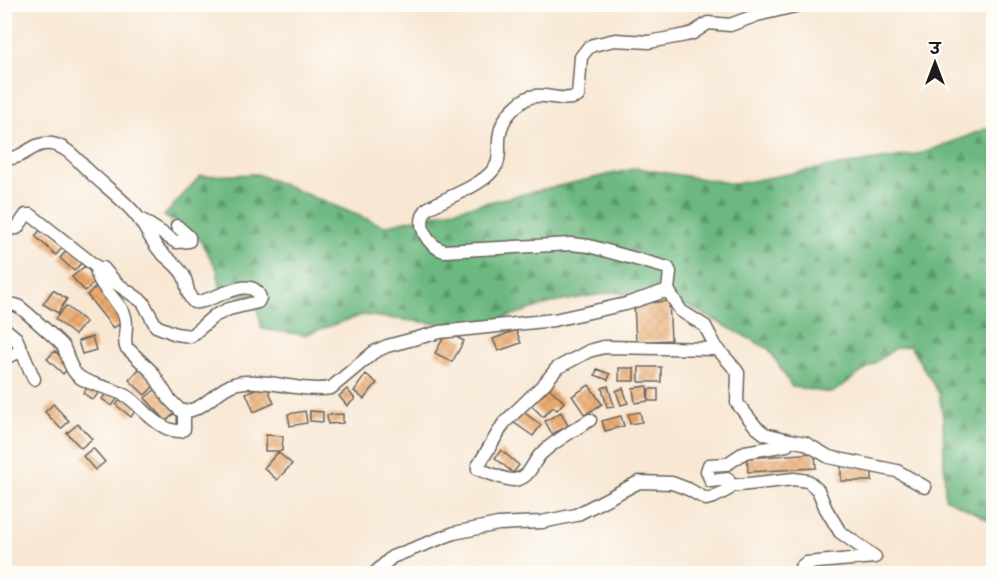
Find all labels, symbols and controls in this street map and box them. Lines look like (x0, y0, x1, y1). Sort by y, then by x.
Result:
north arrow (905, 33, 965, 93)
text: उ (928, 39, 942, 58)

